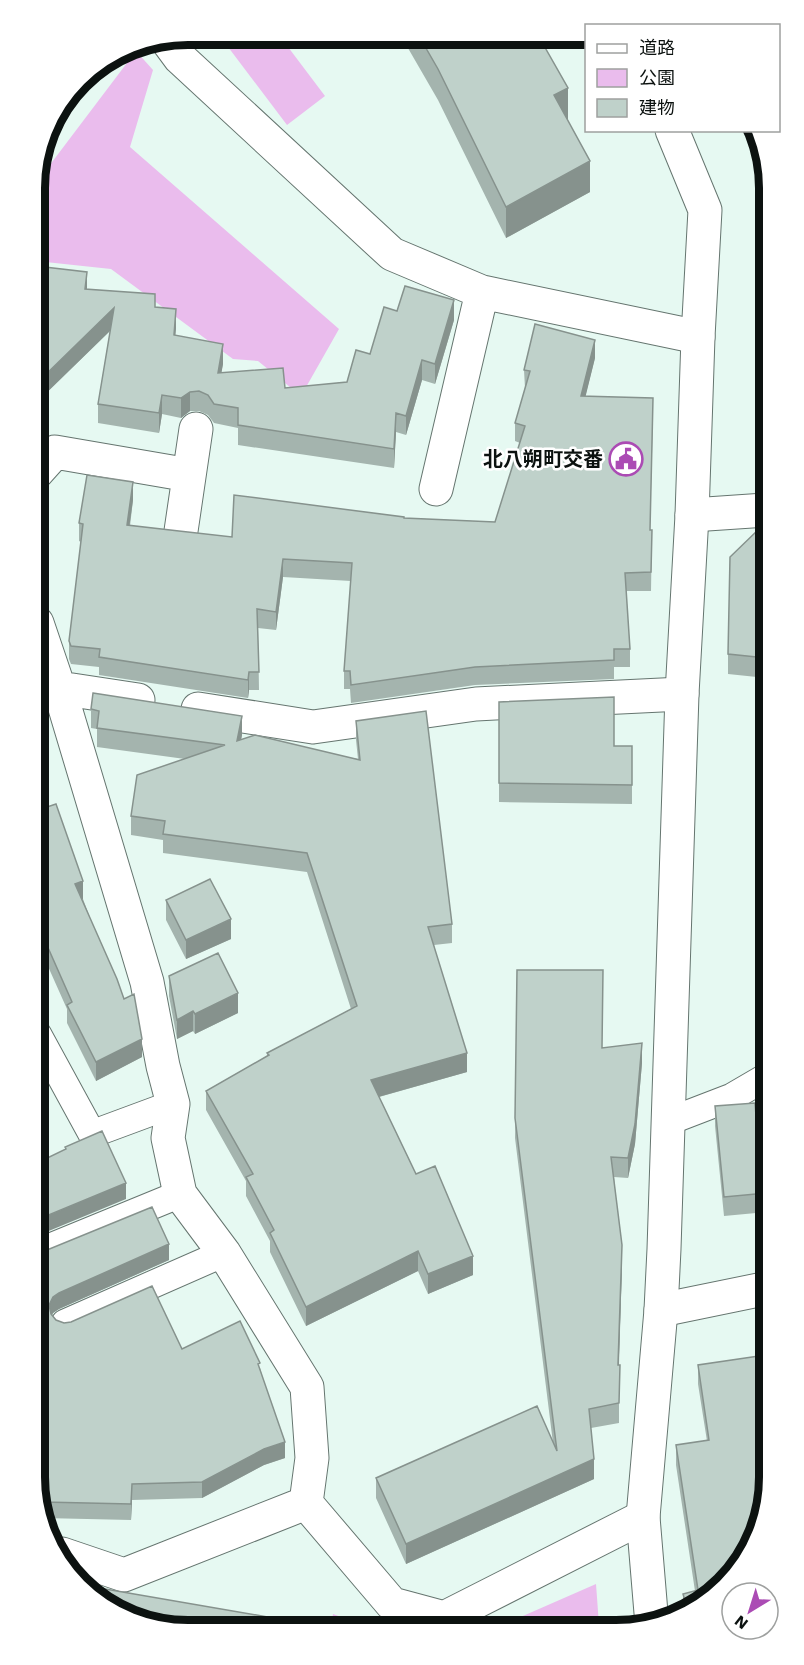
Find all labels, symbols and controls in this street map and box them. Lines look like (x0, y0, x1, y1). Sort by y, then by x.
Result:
legend (585, 24, 780, 132)
text: 道路 (639, 37, 675, 58)
text: 公園 (639, 67, 675, 88)
text: 建物 (639, 97, 675, 118)
public building icon: 北八朔町交番 (608, 441, 644, 477)
place label: 北八朔町交番 (483, 447, 603, 471)
north arrow (720, 1581, 780, 1641)
text: N (731, 1611, 752, 1634)

